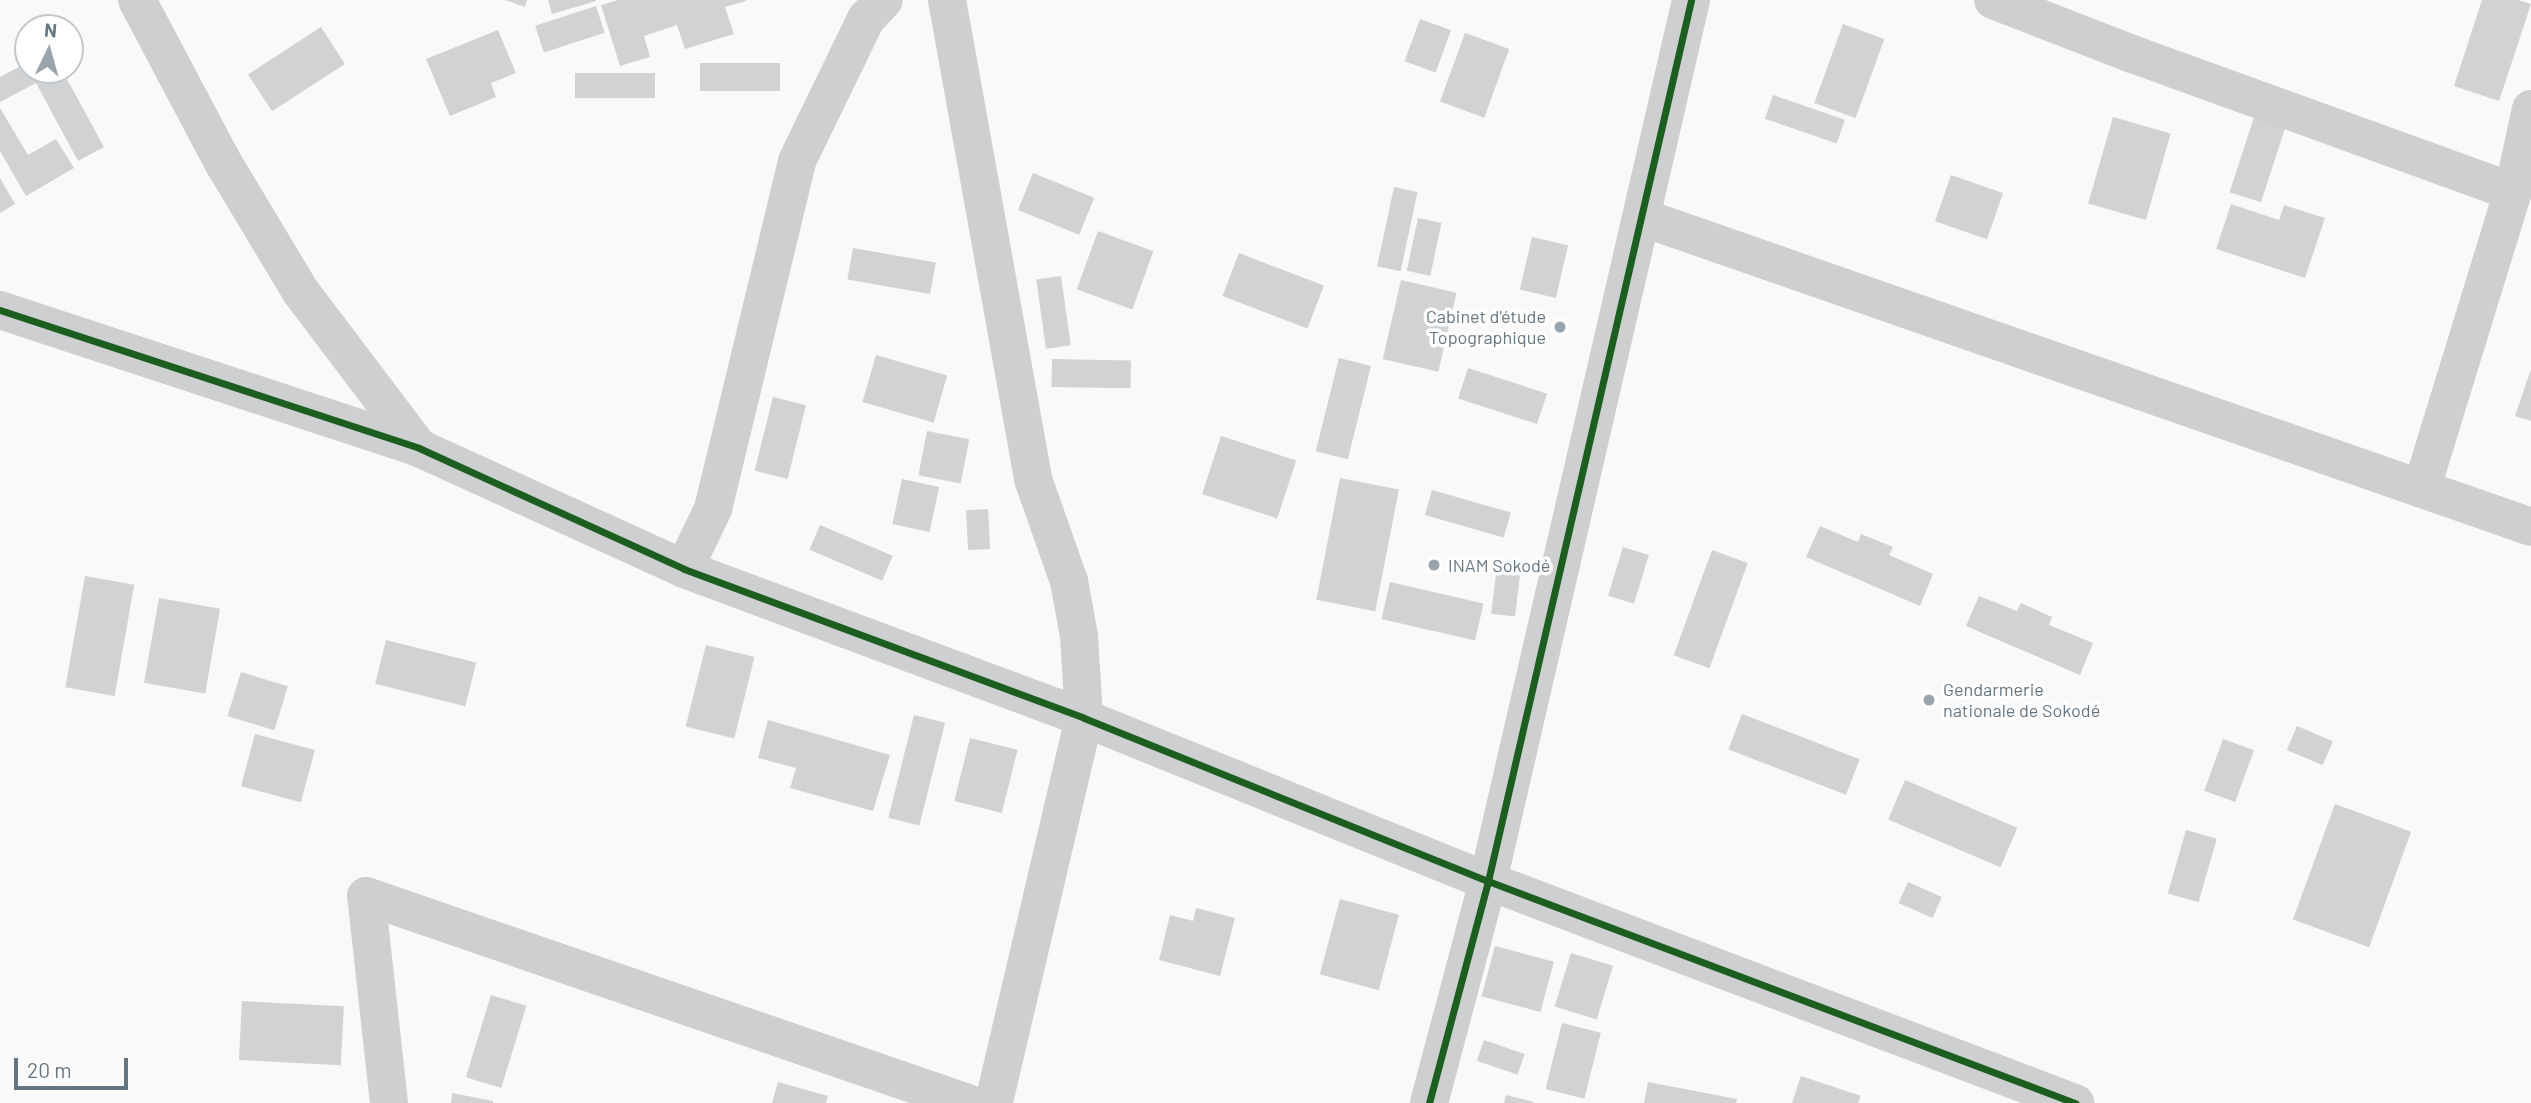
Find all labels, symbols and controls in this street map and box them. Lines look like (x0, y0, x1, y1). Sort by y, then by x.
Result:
north arrow (14, 14, 84, 84)
text: N (43, 18, 58, 42)
place label: Cabinet d'étude Topographique (1426, 306, 1546, 348)
marker: Cabinet d'étude Topographique (1552, 319, 1568, 335)
place label: INAM Sokodé (1448, 554, 1550, 576)
marker: INAM Sokodé (1426, 557, 1442, 573)
place label: Gendarmerie nationale de Sokodé (1943, 679, 2100, 722)
marker: Gendarmerie nationale de Sokodé (1921, 692, 1937, 708)
scale bar (18, 1044, 131, 1088)
text: 20 m (27, 1057, 72, 1082)

